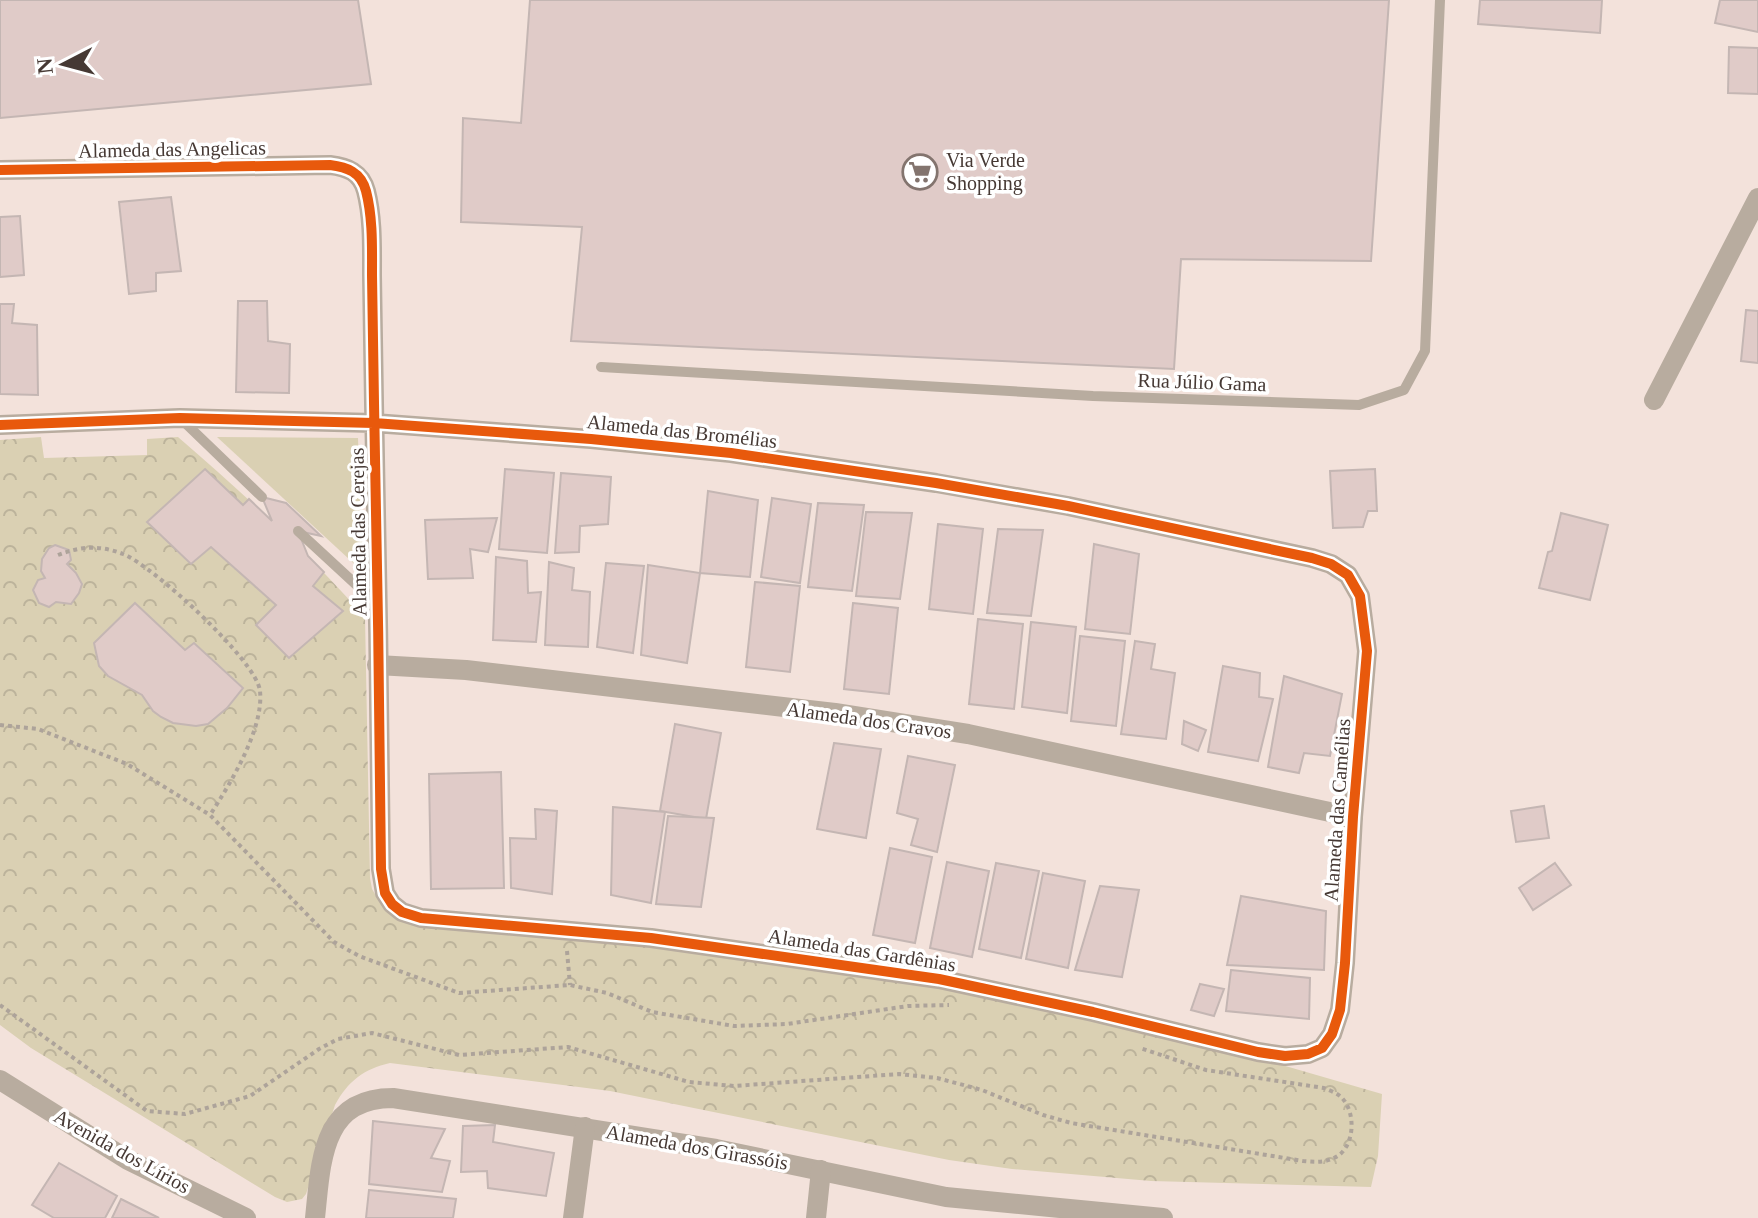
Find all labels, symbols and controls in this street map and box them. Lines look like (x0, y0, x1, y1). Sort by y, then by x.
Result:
north arrow (24, 24, 104, 104)
text: N (31, 57, 58, 75)
street label: Alameda das Angelicas (78, 136, 266, 163)
place label: Via Verde Shopping (946, 149, 1025, 195)
supermarket icon: Via Verde Shopping (901, 153, 939, 191)
street label: Rua Júlio Gama (1137, 369, 1267, 395)
street label: Alameda das Bromélias (586, 410, 778, 452)
street label: Alameda das Cerejas (346, 447, 371, 617)
street label: Alameda dos Cravos (785, 698, 953, 743)
street label: Alameda das Camélias (1320, 718, 1354, 902)
street label: Alameda das Gardênias (766, 924, 958, 976)
street label: Avenida dos Lírios (50, 1105, 194, 1198)
street label: Alameda dos Girassóis (604, 1120, 790, 1174)

